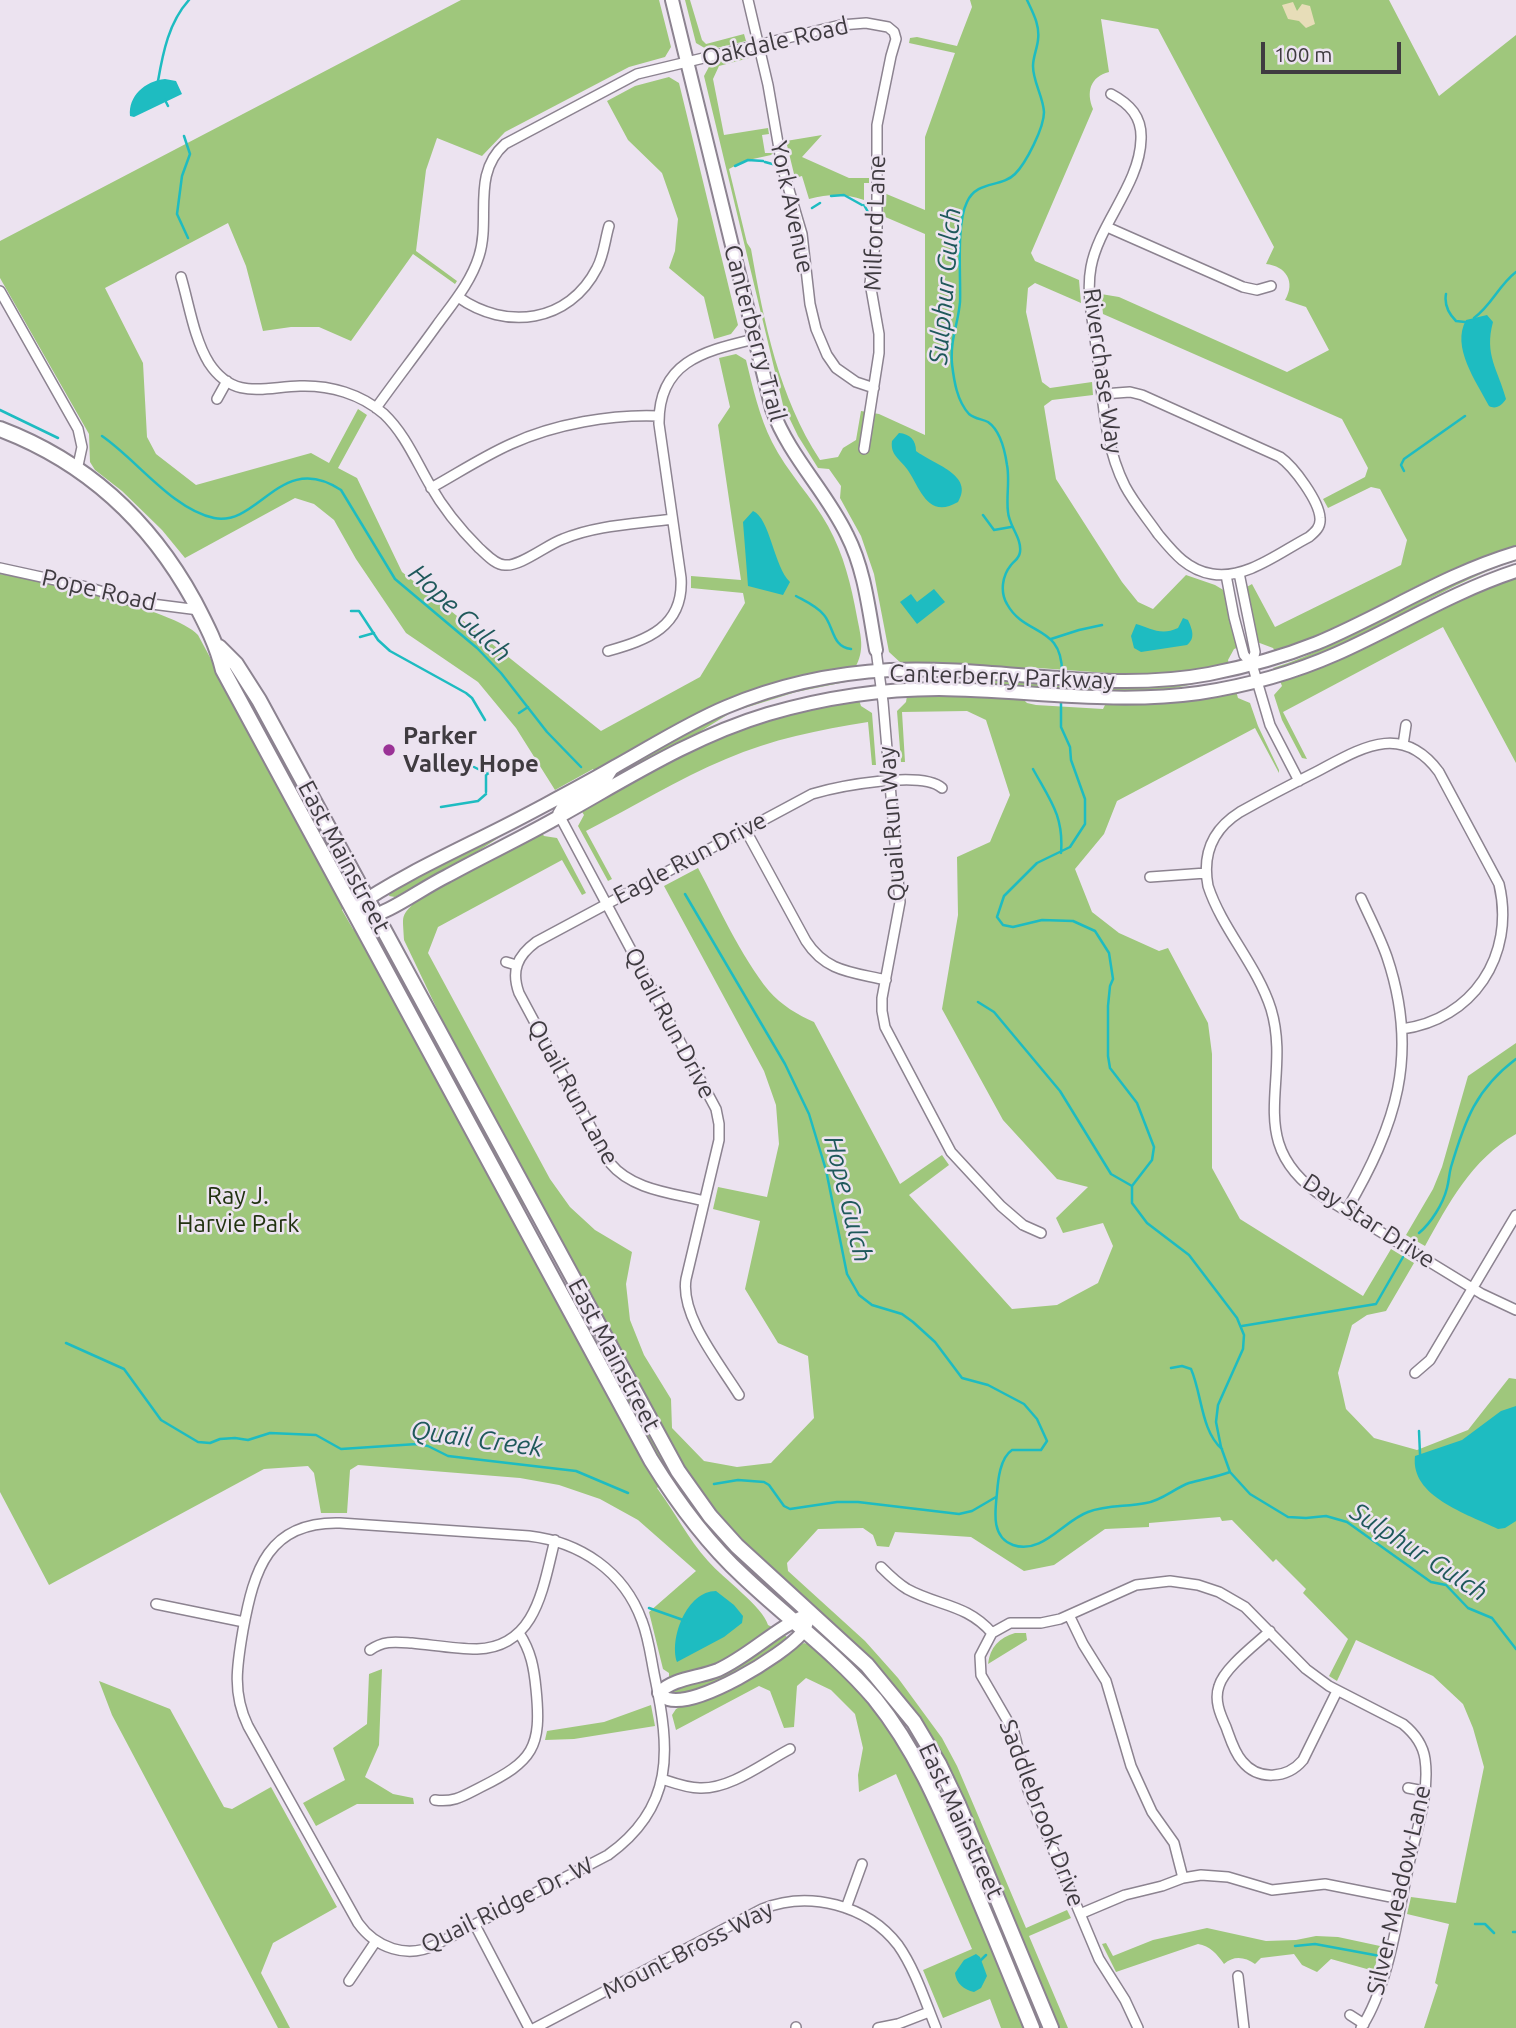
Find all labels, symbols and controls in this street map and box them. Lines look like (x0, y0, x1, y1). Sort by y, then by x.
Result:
street label: Oakdale Road (699, 11, 851, 73)
scale bar (1264, 28, 1404, 72)
text: 100 m (1274, 42, 1332, 66)
street label: York Avenue (764, 138, 820, 276)
street label: Milford Lane (858, 154, 892, 292)
water label: Sulphur Gulch (923, 206, 967, 366)
street label: Canterberry Trail (718, 242, 792, 424)
street label: Riverchase Way (1077, 286, 1129, 456)
water label: Hope Gulch (402, 558, 518, 668)
street label: Pope Road (39, 563, 159, 617)
street label: Canterberry Parkway (889, 659, 1115, 695)
place label: Parker Valley Hope (403, 722, 539, 778)
marker: Parker Valley Hope (381, 742, 397, 758)
street label: Quail Run Way (872, 745, 912, 903)
street label: East Mainstreet (292, 776, 396, 938)
street label: Eagle Run Drive (609, 806, 771, 910)
street label: Quail Run Drive (618, 943, 722, 1103)
street label: Quail Run Lane (521, 1014, 625, 1170)
water label: Hope Gulch (817, 1133, 879, 1265)
street label: Day Star Drive (1297, 1168, 1441, 1274)
park label: Ray J. Harvie Park (177, 1182, 299, 1238)
street label: East Mainstreet (562, 1274, 666, 1436)
water label: Quail Creek (409, 1414, 545, 1464)
water label: Sulphur Gulch (1344, 1496, 1494, 1608)
street label: Saddlebrook Drive (993, 1715, 1091, 1911)
street label: East Mainstreet (912, 1738, 1010, 1904)
street label: Silver Meadow Lane (1361, 1782, 1437, 1998)
street label: Quail Ridge Dr. W (416, 1851, 598, 1959)
street label: Mount Bross Way (598, 1895, 778, 2005)

